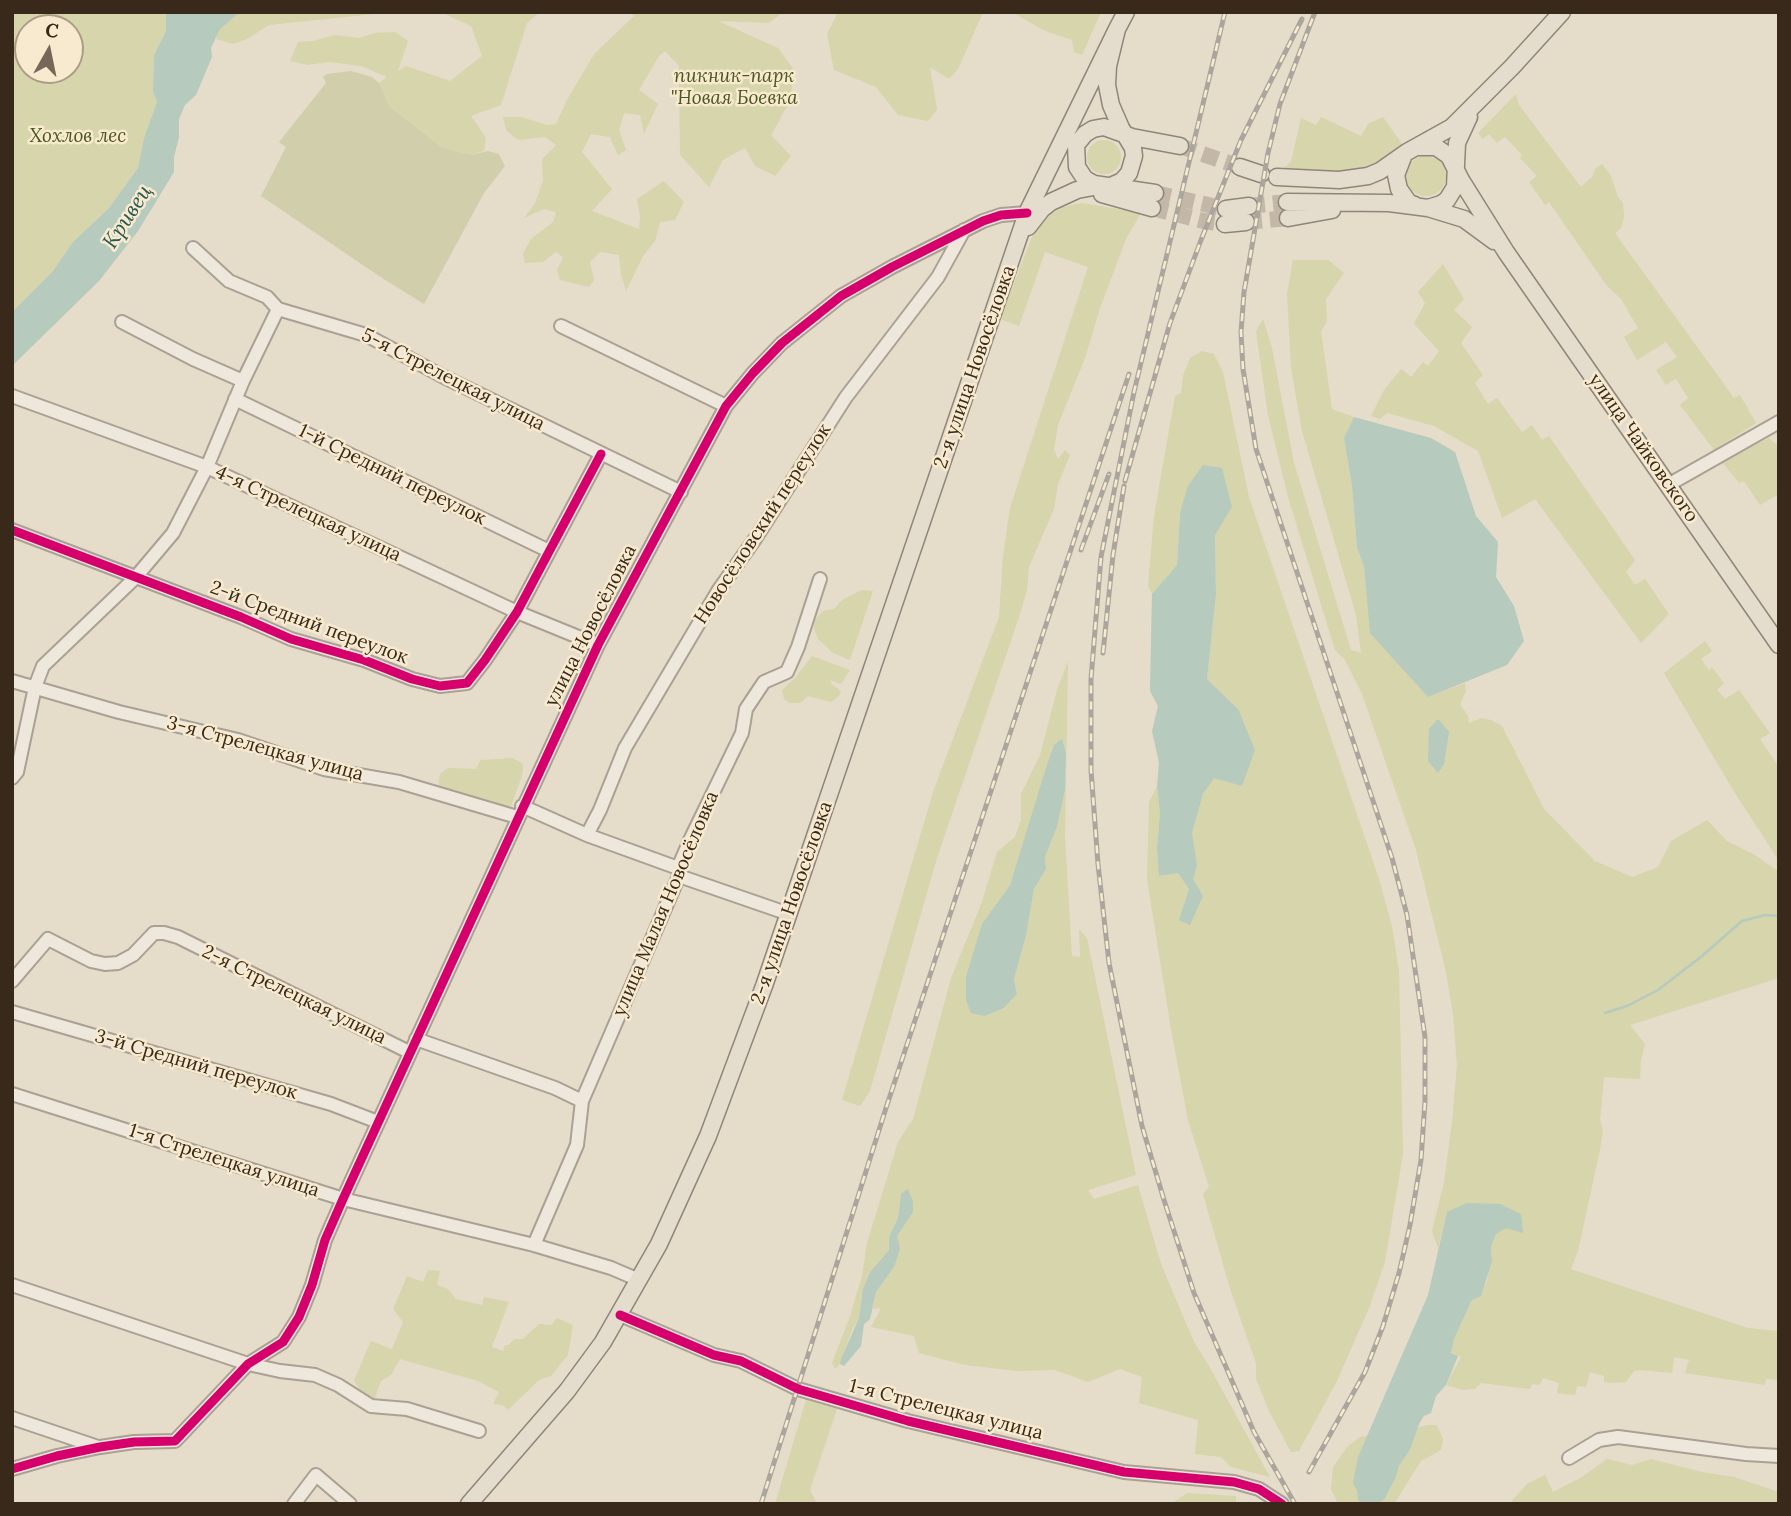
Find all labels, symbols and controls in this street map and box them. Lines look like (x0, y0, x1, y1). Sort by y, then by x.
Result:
north arrow (14, 14, 84, 84)
text: С (44, 17, 60, 43)
park label: пикник-парк "Новая Боевка (670, 66, 798, 110)
park label: Хохлов лес (30, 126, 126, 148)
water label: Кривец (98, 180, 158, 254)
street label: 2-я улица Новосёловка (930, 262, 1020, 472)
street label: 5-я Стрелецкая улица (358, 324, 548, 436)
street label: улица Чайковского (1583, 369, 1703, 527)
street label: 1-й Средний переулок (295, 420, 489, 530)
street label: Новосёловский переулок (690, 420, 836, 628)
street label: 4-я Стрелецкая улица (211, 461, 405, 567)
street label: улица Новосёловка (540, 541, 642, 711)
street label: 2-й Средний переулок (207, 577, 411, 669)
street label: 3-я Стрелецкая улица (164, 712, 366, 786)
street label: улица Малая Новосёловка (608, 788, 724, 1020)
street label: 2-я улица Новосёловка (747, 798, 837, 1008)
street label: 2-я Стрелецкая улица (198, 940, 390, 1050)
street label: 3-й Средний переулок (92, 1025, 300, 1105)
street label: 1-я Стрелецкая улица (126, 1119, 322, 1203)
street label: 1-я Стрелецкая улица (847, 1375, 1045, 1445)

